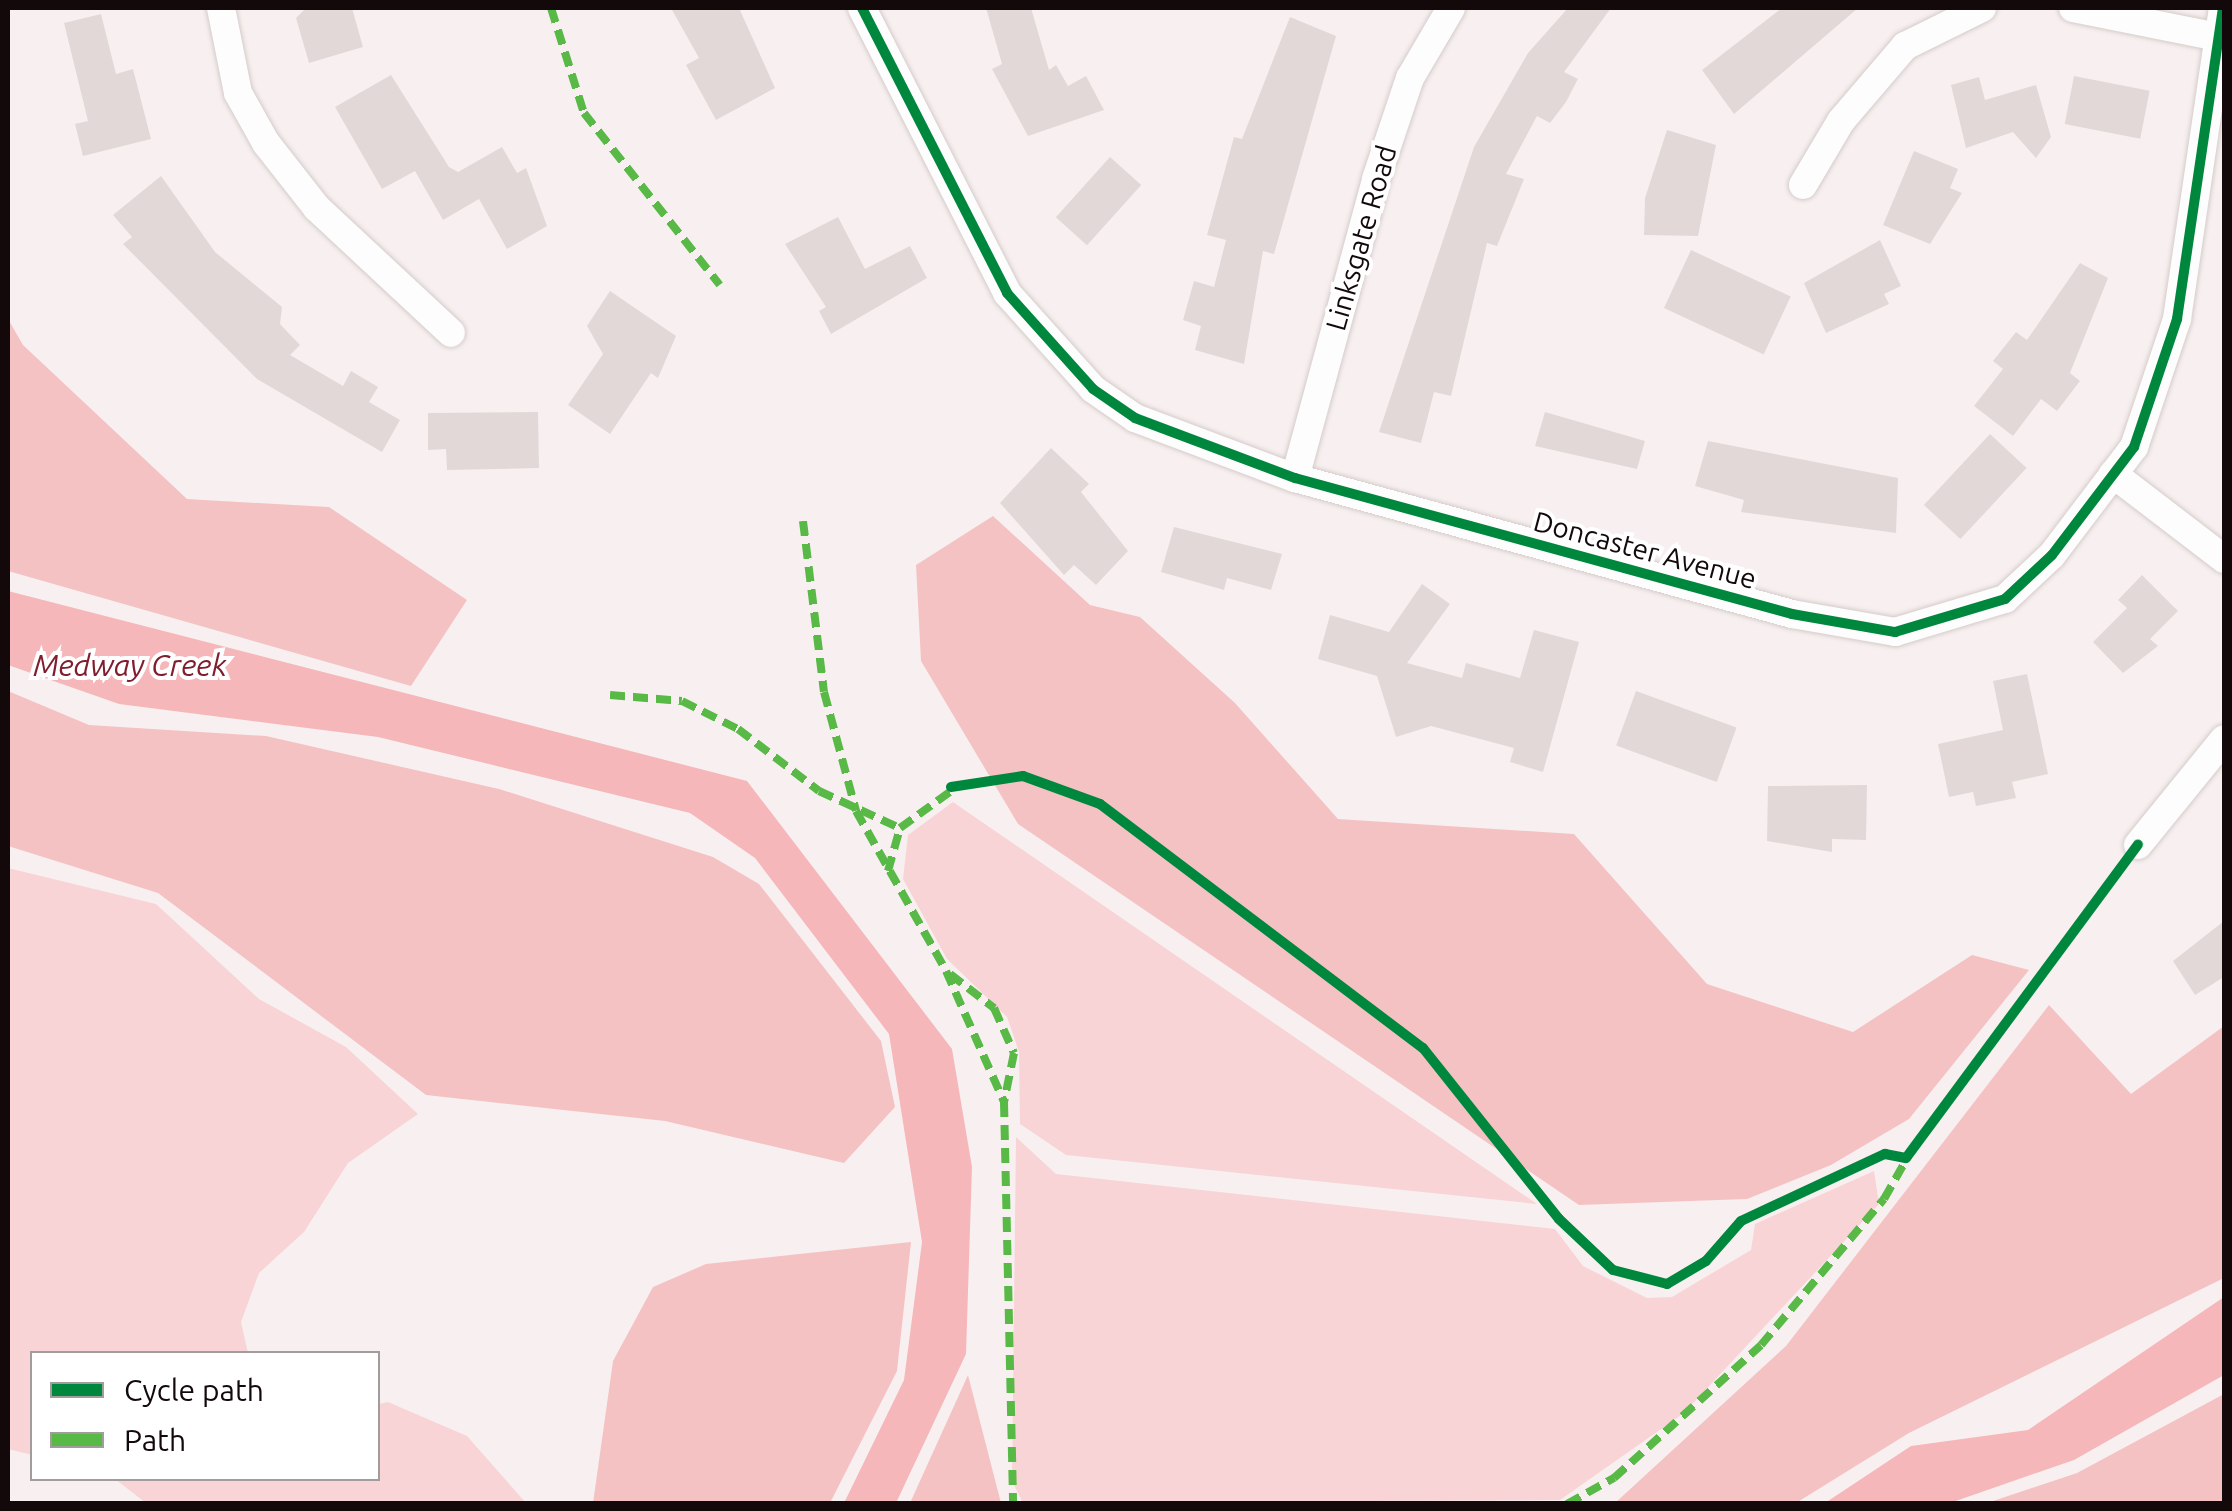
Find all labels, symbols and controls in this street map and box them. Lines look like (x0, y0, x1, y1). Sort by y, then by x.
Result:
street label: Linksgate Road (1319, 141, 1403, 335)
street label: Doncaster Avenue (1530, 504, 1760, 596)
water label: Medway Creek (33, 647, 227, 683)
legend (30, 1351, 380, 1481)
text: Cycle path (124, 1373, 264, 1407)
text: Path (124, 1423, 186, 1457)

